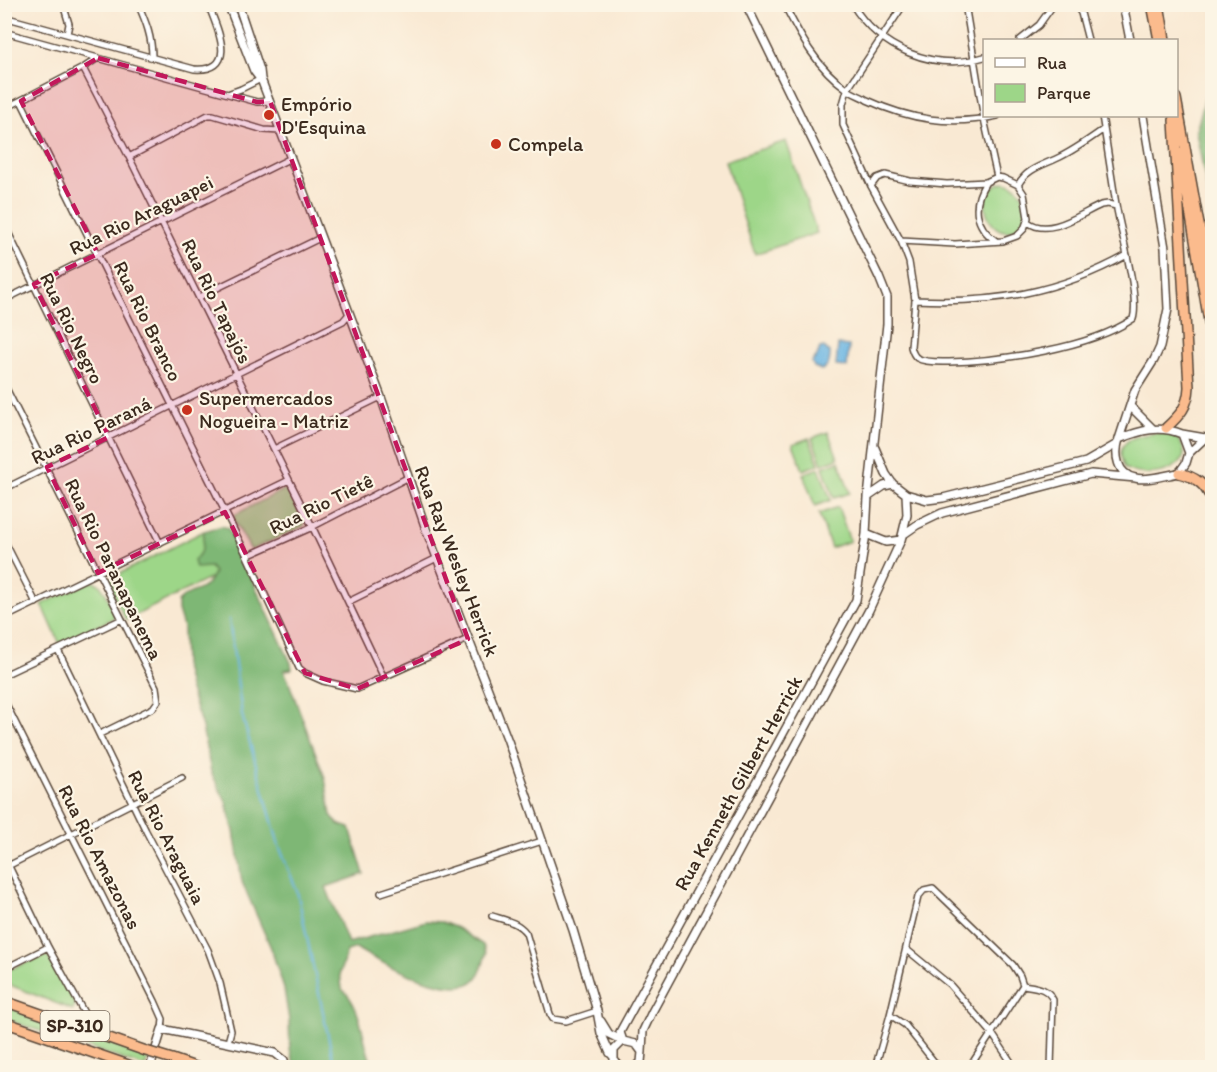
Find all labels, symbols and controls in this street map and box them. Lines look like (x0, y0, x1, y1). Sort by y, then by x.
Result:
legend (983, 39, 1178, 117)
text: Rua (1037, 52, 1067, 74)
text: Parque (1037, 82, 1091, 104)
place label: Empório D'Esquina (281, 92, 367, 139)
marker: Empório D'Esquina (262, 108, 276, 122)
place label: Compela (508, 132, 584, 156)
marker: Compela (489, 137, 503, 151)
street label: Rua Rio Araguapei (65, 170, 217, 260)
street label: Rua Rio Tapajós (176, 235, 258, 367)
street label: Rua Rio Branco (109, 257, 187, 385)
street label: Rua Rio Negro (35, 269, 109, 387)
place label: Supermercados Nogueira - Matriz (199, 386, 349, 433)
street label: Rua Rio Paraná (27, 390, 155, 469)
marker: Supermercados Nogueira - Matriz (180, 403, 194, 417)
street label: Rua Ray Wesley Herrick (410, 462, 504, 660)
street label: Rua Rio Tietê (265, 469, 377, 539)
street label: Rua Rio Paranapanema (60, 475, 169, 664)
street label: Rua Kenneth Gilbert Herrick (669, 671, 808, 895)
street label: Rua Rio Araguaia (123, 766, 211, 909)
street label: Rua Rio Amazonas (53, 781, 147, 933)
road number: SP-310 (40, 1011, 110, 1041)

